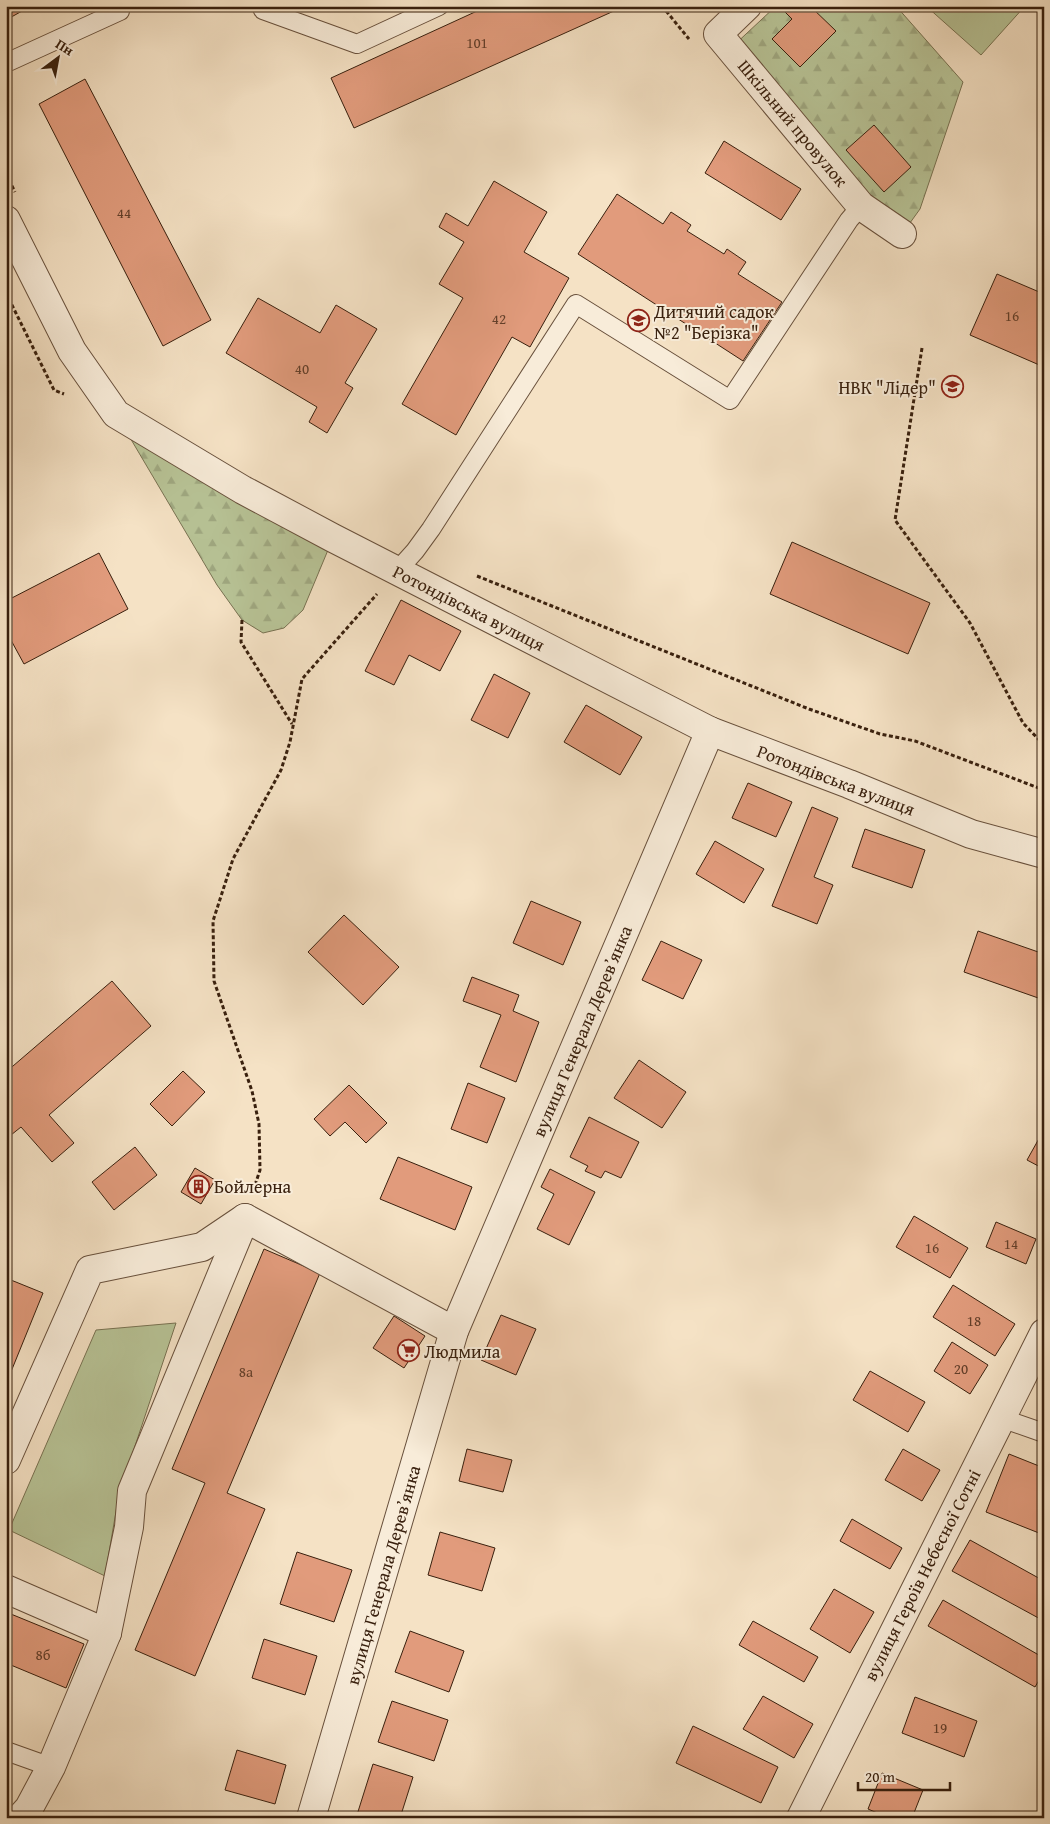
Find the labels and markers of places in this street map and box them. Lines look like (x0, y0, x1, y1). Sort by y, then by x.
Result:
place label: Дитячий садок №2 "Берізка" (653, 298, 775, 346)
school or university icon: Дитячий садок №2 "Берізка" (626, 309, 650, 333)
place label: НВК "Лідер" (839, 374, 936, 401)
school or university icon: НВК "Лідер" (940, 375, 964, 399)
place label: Бойлерна (214, 1173, 292, 1200)
building icon: Бойлерна (186, 1174, 210, 1198)
place label: Людмила (424, 1338, 501, 1365)
supermarket icon: Людмила (396, 1339, 420, 1363)

